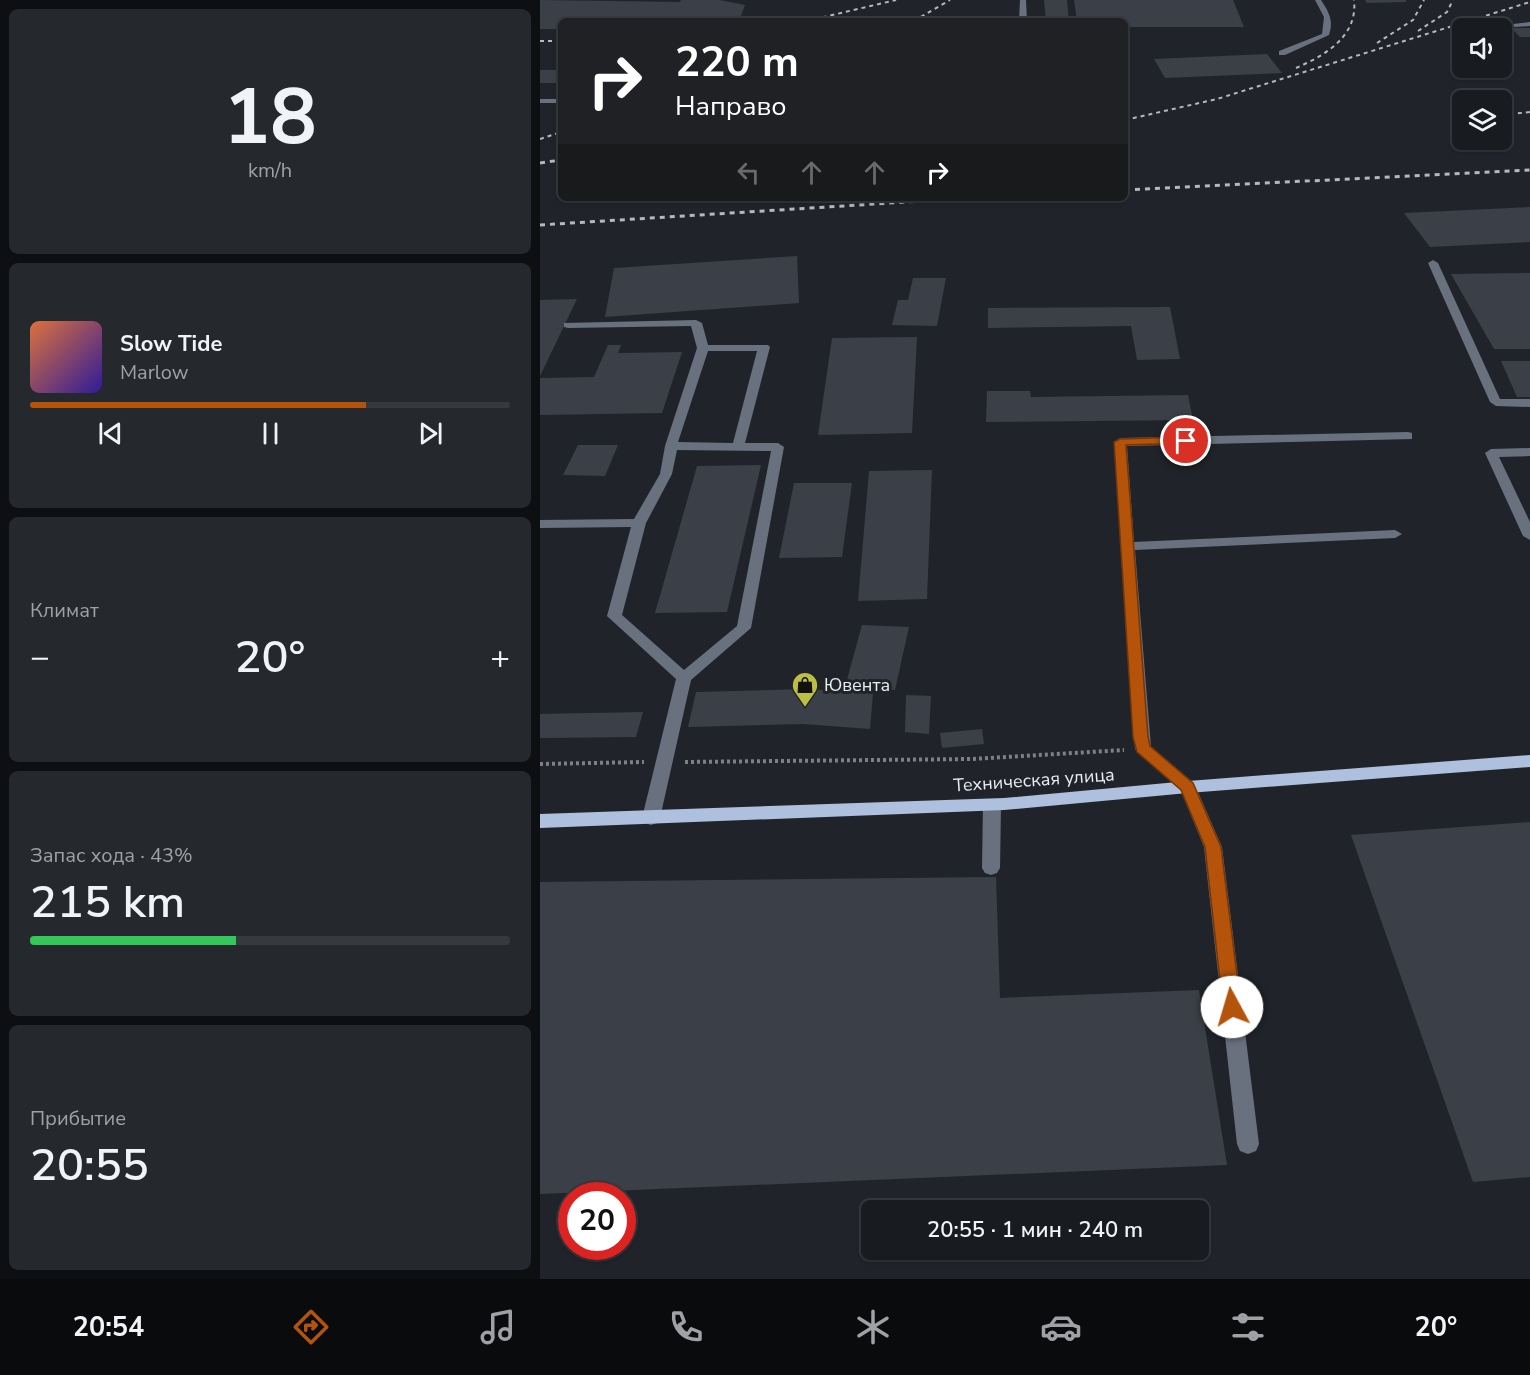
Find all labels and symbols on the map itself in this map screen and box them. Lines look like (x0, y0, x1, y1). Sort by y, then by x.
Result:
pin (1160, 415, 1211, 466)
shop icon: Ювента (790, 670, 820, 708)
place label: Ювента (824, 673, 890, 697)
street label: Техническая улица (953, 762, 1115, 798)
position arrow (1200, 975, 1264, 1039)
speed limit sign: 20 (558, 1182, 636, 1260)

